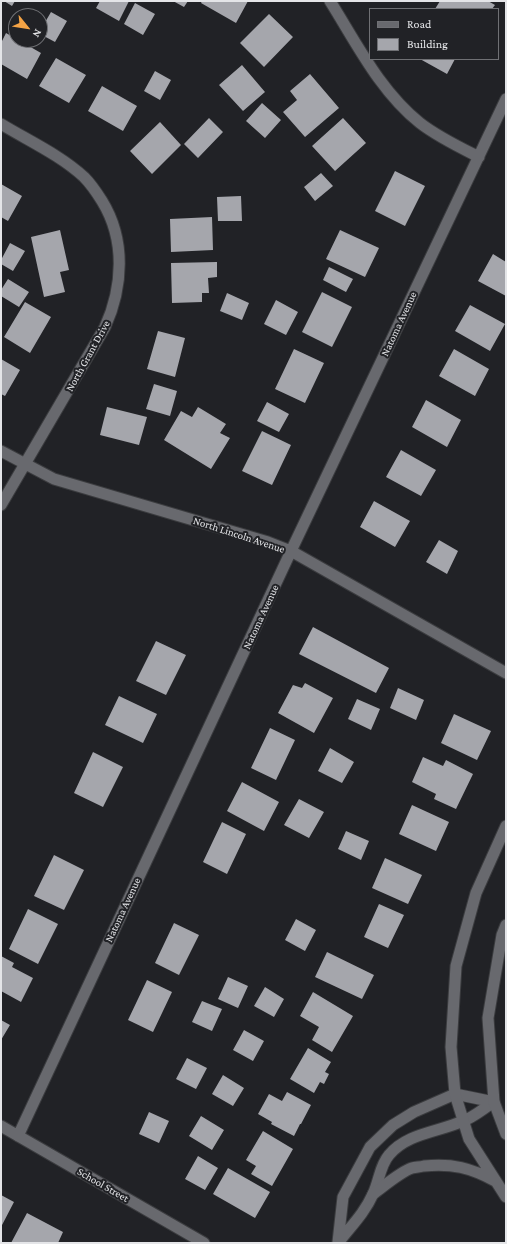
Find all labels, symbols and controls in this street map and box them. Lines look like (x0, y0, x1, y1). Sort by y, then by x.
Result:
north arrow (8, 8, 48, 48)
legend (369, 8, 499, 60)
text: Road (407, 17, 431, 31)
text: N (30, 27, 45, 40)
text: Building (407, 37, 448, 51)
street label: Natoma Avenue (378, 290, 420, 358)
street label: North Grant Drive (63, 318, 113, 394)
street label: North Lincoln Avenue (191, 514, 287, 556)
street label: Natoma Avenue (240, 583, 282, 651)
street label: Natoma Avenue (102, 876, 144, 944)
street label: School Street (75, 1165, 131, 1205)

